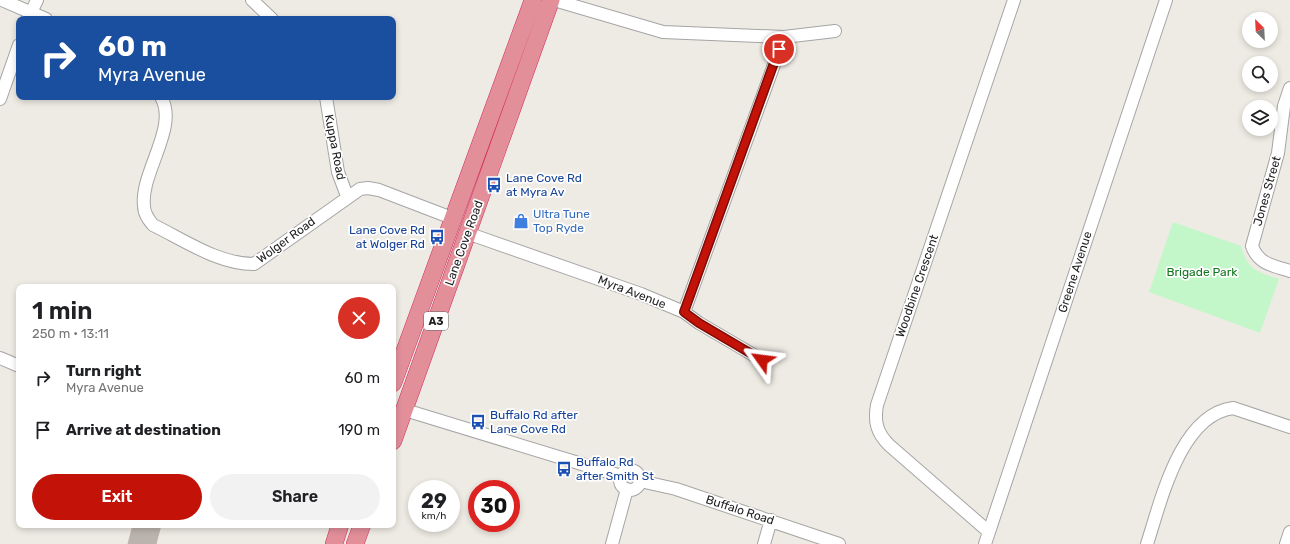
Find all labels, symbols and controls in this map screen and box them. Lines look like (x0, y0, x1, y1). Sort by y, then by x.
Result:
north arrow (1242, 12, 1278, 48)
map controls (1242, 12, 1278, 136)
text: 60 m (98, 30, 167, 63)
icon: right (32, 32, 84, 84)
pin (762, 32, 796, 66)
icon: arrive (768, 38, 790, 60)
button: search (1242, 56, 1278, 92)
text: Myra Avenue (98, 64, 206, 86)
button: layers (1242, 100, 1278, 136)
street label: Kuppa Road (322, 113, 348, 181)
street label: Jones Street (1250, 154, 1284, 228)
place label: Lane Cove Rd at Myra Av (506, 171, 582, 199)
bus stop icon: Lane Cove Rd at Myra Av (485, 176, 503, 194)
street label: Lane Cove Road (442, 199, 486, 287)
place label: Ultra Tune Top Ryde (533, 207, 590, 235)
shop icon: Ultra Tune Top Ryde (512, 212, 530, 230)
street label: Wolger Road (254, 214, 318, 266)
place label: Lane Cove Rd at Wolger Rd (349, 223, 425, 251)
bus stop icon: Lane Cove Rd at Wolger Rd (428, 228, 446, 246)
street label: Greene Avenue (1055, 229, 1095, 314)
street label: Woodbine Crescent (893, 232, 941, 339)
park label: Brigade Park (1166, 265, 1238, 279)
street label: Myra Avenue (596, 273, 668, 312)
text: 1 min (32, 297, 92, 325)
button: close (338, 297, 380, 339)
road number: A3 (424, 312, 448, 330)
text: 250 m · 13:11 (32, 326, 109, 341)
position arrow (741, 339, 783, 381)
text: Turn right (66, 362, 141, 380)
icon: right (32, 367, 54, 389)
text: 60 m (344, 369, 380, 387)
text: Myra Avenue (66, 380, 144, 395)
place label: Buffalo Rd after Lane Cove Rd (490, 408, 578, 436)
bus stop icon: Buffalo Rd after Lane Cove Rd (469, 413, 487, 431)
icon: arrive (32, 419, 54, 441)
text: Arrive at destination (66, 421, 221, 439)
text: 190 m (338, 421, 380, 439)
place label: Buffalo Rd after Smith St (576, 455, 654, 483)
bus stop icon: Buffalo Rd after Smith St (555, 460, 573, 478)
button: Exit (32, 474, 202, 520)
button: Share (210, 474, 380, 520)
speed limit sign: 30 (468, 480, 520, 532)
text: 29 (421, 489, 447, 513)
street label: Buffalo Road (704, 492, 776, 528)
text: km/h (422, 510, 446, 522)

